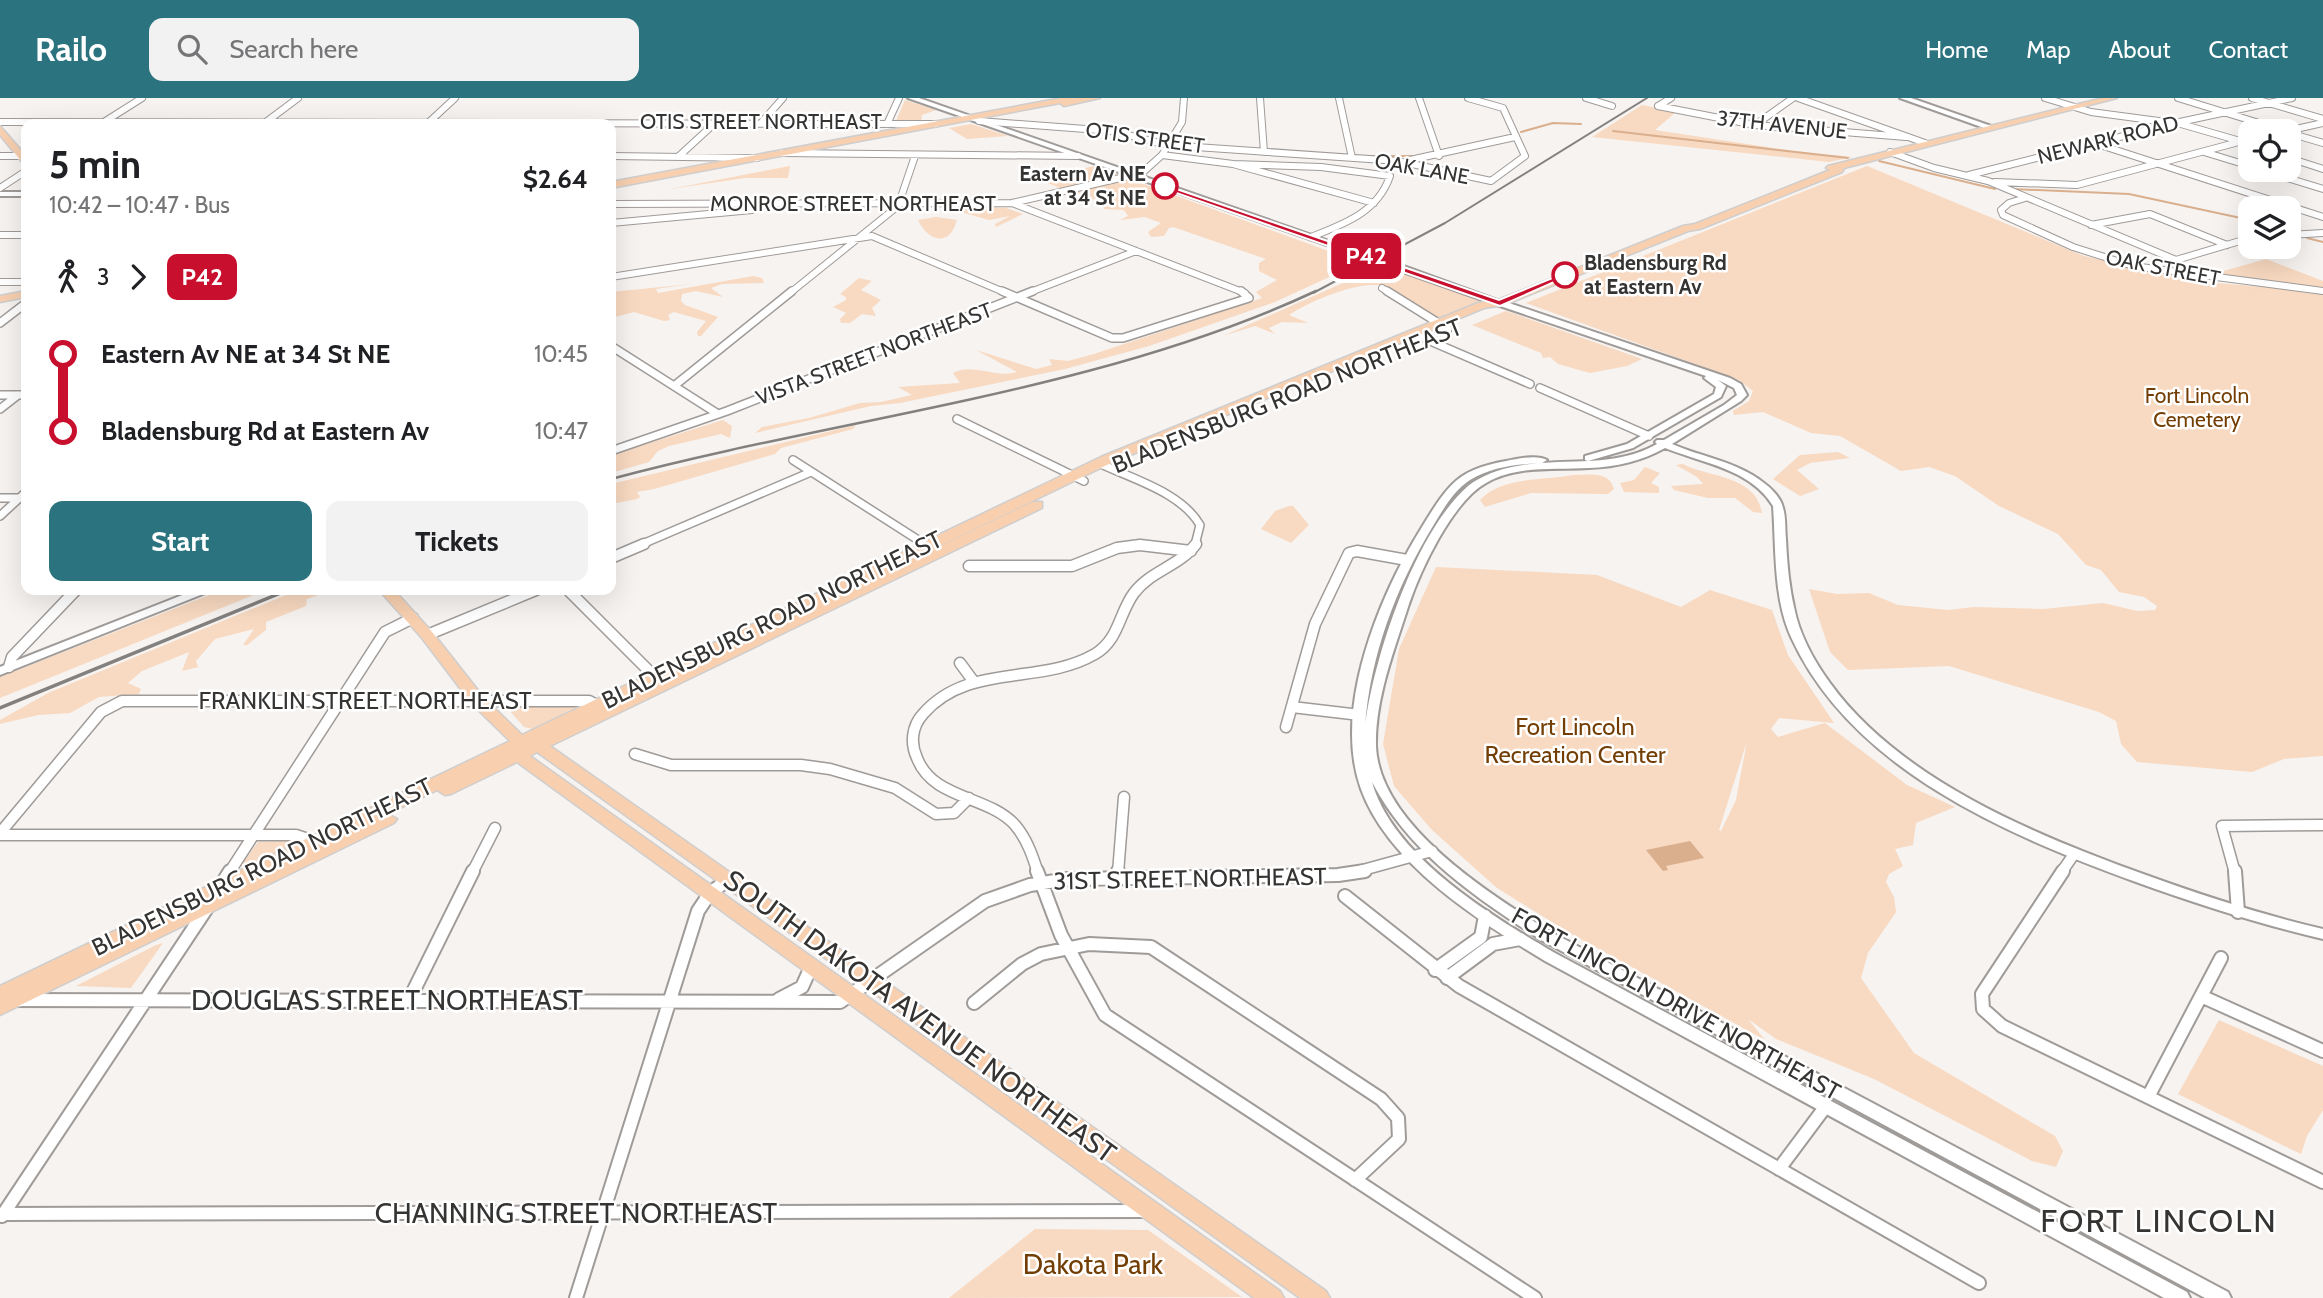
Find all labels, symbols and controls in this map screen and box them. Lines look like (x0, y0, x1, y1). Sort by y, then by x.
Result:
search box (149, 18, 639, 81)
text: Railo (35, 29, 107, 69)
icon: search (173, 30, 211, 68)
text: Search here (229, 33, 358, 65)
text: Home (1925, 35, 1988, 64)
text: Map (2026, 35, 2071, 64)
text: About (2109, 35, 2171, 64)
text: Contact (2209, 35, 2288, 64)
street label: 37TH AVENUE (1716, 105, 1849, 144)
street label: OTIS STREET NORTHEAST (640, 109, 882, 134)
street label: NEWARK ROAD (2035, 110, 2181, 169)
street label: OTIS STREET (1084, 117, 1206, 158)
map controls (2238, 119, 2301, 259)
button: locate (2238, 119, 2301, 182)
text: 5 min (49, 141, 141, 188)
street label: OAK LANE (1373, 148, 1471, 189)
place label: Eastern Av NE at 34 St NE (1019, 161, 1146, 210)
text: $2.64 (523, 163, 588, 195)
marker: Eastern Av NE at 34 St NE (1152, 173, 1178, 199)
text: 10:42 – 10:47 · Bus (49, 191, 230, 219)
street label: MONROE STREET NORTHEAST (710, 191, 996, 216)
button: layers (2238, 196, 2301, 259)
line badge: P42 (1326, 233, 1406, 279)
text: P42 (1345, 241, 1387, 270)
street label: OAK STREET (2104, 244, 2222, 291)
place label: Bladensburg Rd at Eastern Av (1584, 250, 1727, 299)
icon: walk (49, 258, 87, 296)
icon: forward (119, 258, 157, 296)
text: P42 (181, 262, 223, 291)
marker: Bladensburg Rd at Eastern Av (1552, 262, 1578, 288)
text: 3 (97, 263, 109, 291)
street label: VISTA STREET NORTHEAST (752, 297, 995, 410)
street label: BLADENSBURG ROAD NORTHEAST (1108, 312, 1466, 479)
text: Eastern Av NE at 34 St NE (101, 338, 390, 370)
text: 10:45 (534, 340, 588, 368)
park label: Fort Lincoln Cemetery (2145, 383, 2249, 432)
text: Bladensburg Rd at Eastern Av (101, 415, 429, 447)
text: 10:47 (535, 417, 588, 445)
button: Start (49, 501, 312, 581)
button: Tickets (326, 501, 588, 581)
street label: BLADENSBURG ROAD NORTHEAST (597, 524, 947, 715)
street label: FRANKLIN STREET NORTHEAST (199, 686, 532, 715)
park label: Fort Lincoln Recreation Center (1484, 712, 1666, 769)
street label: BLADENSBURG ROAD NORTHEAST (87, 771, 437, 962)
street label: SOUTH DAKOTA AVENUE NORTHEAST (717, 862, 1123, 1170)
street label: 31ST STREET NORTHEAST (1053, 862, 1327, 895)
street label: FORT LINCOLN DRIVE NORTHEAST (1507, 901, 1846, 1106)
street label: DOUGLAS STREET NORTHEAST (191, 983, 583, 1017)
street label: CHANNING STREET NORTHEAST (375, 1196, 777, 1230)
district label: FORT LINCOLN (2040, 1201, 2278, 1240)
park label: Dakota Park (1023, 1247, 1164, 1281)

